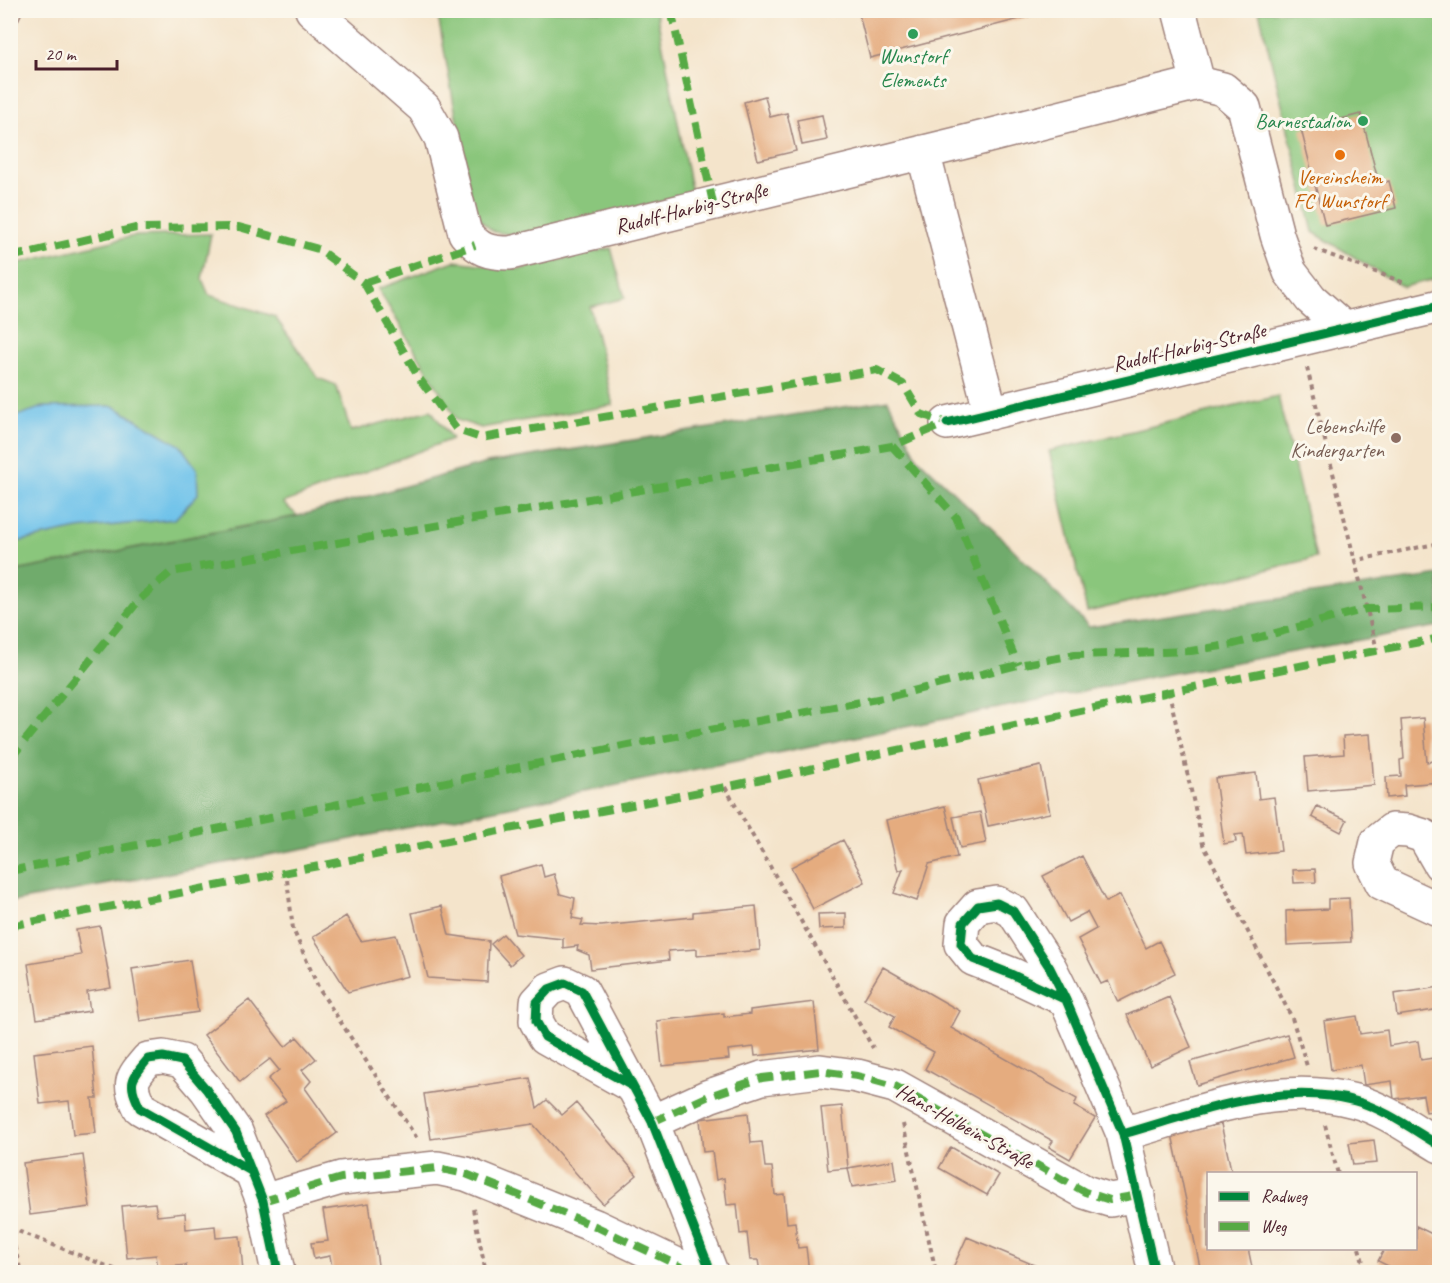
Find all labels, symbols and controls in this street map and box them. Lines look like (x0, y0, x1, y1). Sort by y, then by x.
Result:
marker: Wunstorf Elements (906, 27, 920, 41)
scale bar (36, 33, 117, 71)
text: 20 m (45, 43, 78, 65)
place label: Wunstorf Elements (879, 43, 951, 93)
place label: Barnestadion (1255, 108, 1353, 134)
marker: Barnestadion (1356, 114, 1370, 128)
marker: Vereinsheim FC Wunstorf (1333, 148, 1347, 162)
place label: Vereinsheim FC Wunstorf (1294, 164, 1390, 214)
street label: Rudolf-Harbig-Straße (612, 176, 772, 239)
street label: Rudolf-Harbig-Straße (1110, 316, 1270, 377)
place label: Lebenshilfe Kindergarten (1290, 413, 1386, 463)
marker: Lebenshilfe Kindergarten (1389, 431, 1403, 445)
street label: Hans-Holbein-Straße (892, 1078, 1040, 1175)
legend (1207, 1172, 1417, 1250)
text: Radweg (1261, 1185, 1309, 1207)
text: Weg (1261, 1215, 1288, 1237)

